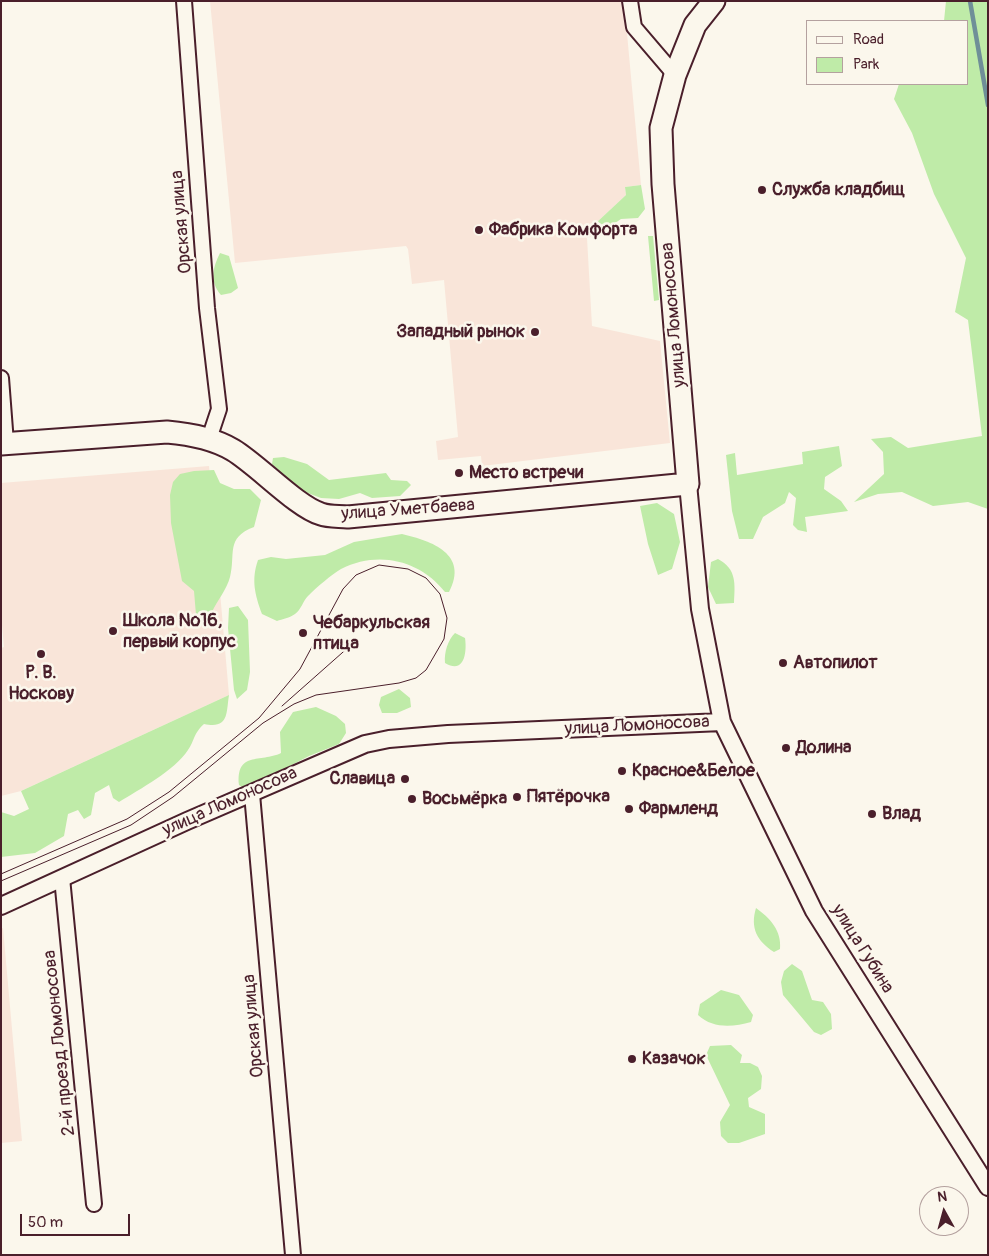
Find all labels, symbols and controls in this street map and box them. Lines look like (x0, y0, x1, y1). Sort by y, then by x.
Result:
legend (806, 20, 969, 85)
text: Road (853, 30, 884, 49)
text: Park (853, 55, 879, 74)
street label: Орская улица (167, 169, 197, 275)
place label: Служба кладбищ (772, 179, 905, 201)
marker: Служба кладбищ (756, 184, 768, 196)
place label: Фабрика Комфорта (489, 219, 637, 241)
marker: Фабрика Комфорта (473, 224, 485, 236)
street label: улица Ломоносова (657, 242, 691, 388)
place label: Западный рынок (396, 321, 525, 343)
marker: Западный рынок (529, 326, 541, 338)
place label: Место встречи (469, 462, 583, 484)
marker: Место встречи (453, 467, 465, 479)
street label: улица Уметбаева (340, 495, 476, 525)
place label: Школа №16, первый корпус (123, 610, 236, 652)
place label: Чебаркульская птица (313, 612, 430, 654)
marker: Школа №16, первый корпус (107, 625, 119, 637)
marker: Чебаркульская птица (297, 627, 309, 639)
marker: Р. В. Носкову (35, 648, 47, 660)
place label: Автопилот (793, 652, 878, 674)
marker: Автопилот (777, 657, 789, 669)
place label: Р. В. Носкову (8, 662, 74, 704)
street label: улица Ломоносова (564, 711, 710, 741)
place label: Долина (796, 737, 851, 759)
marker: Долина (780, 742, 792, 754)
place label: Красное&Белое (632, 760, 755, 782)
street label: улица Ломоносова (159, 763, 301, 841)
marker: Красное&Белое (616, 765, 628, 777)
place label: Славица (330, 768, 395, 790)
marker: Славица (399, 773, 411, 785)
place label: Пятёрочка (527, 786, 610, 808)
place label: Восьмёрка (422, 788, 507, 810)
marker: Пятёрочка (511, 791, 523, 803)
marker: Восьмёрка (406, 793, 418, 805)
place label: Фармленд (639, 798, 718, 820)
marker: Фармленд (623, 803, 635, 815)
place label: Влад (882, 803, 921, 825)
marker: Влад (866, 808, 878, 820)
street label: улица Губина (826, 901, 898, 997)
street label: 2-й проезд Ломоносова (40, 949, 80, 1137)
street label: Орская улица (239, 973, 269, 1079)
place label: Казачок (642, 1048, 706, 1070)
marker: Казачок (626, 1053, 638, 1065)
north arrow (919, 1186, 969, 1236)
text: N (936, 1188, 948, 1206)
scale bar (22, 1204, 132, 1236)
text: 50 m (28, 1213, 63, 1232)

